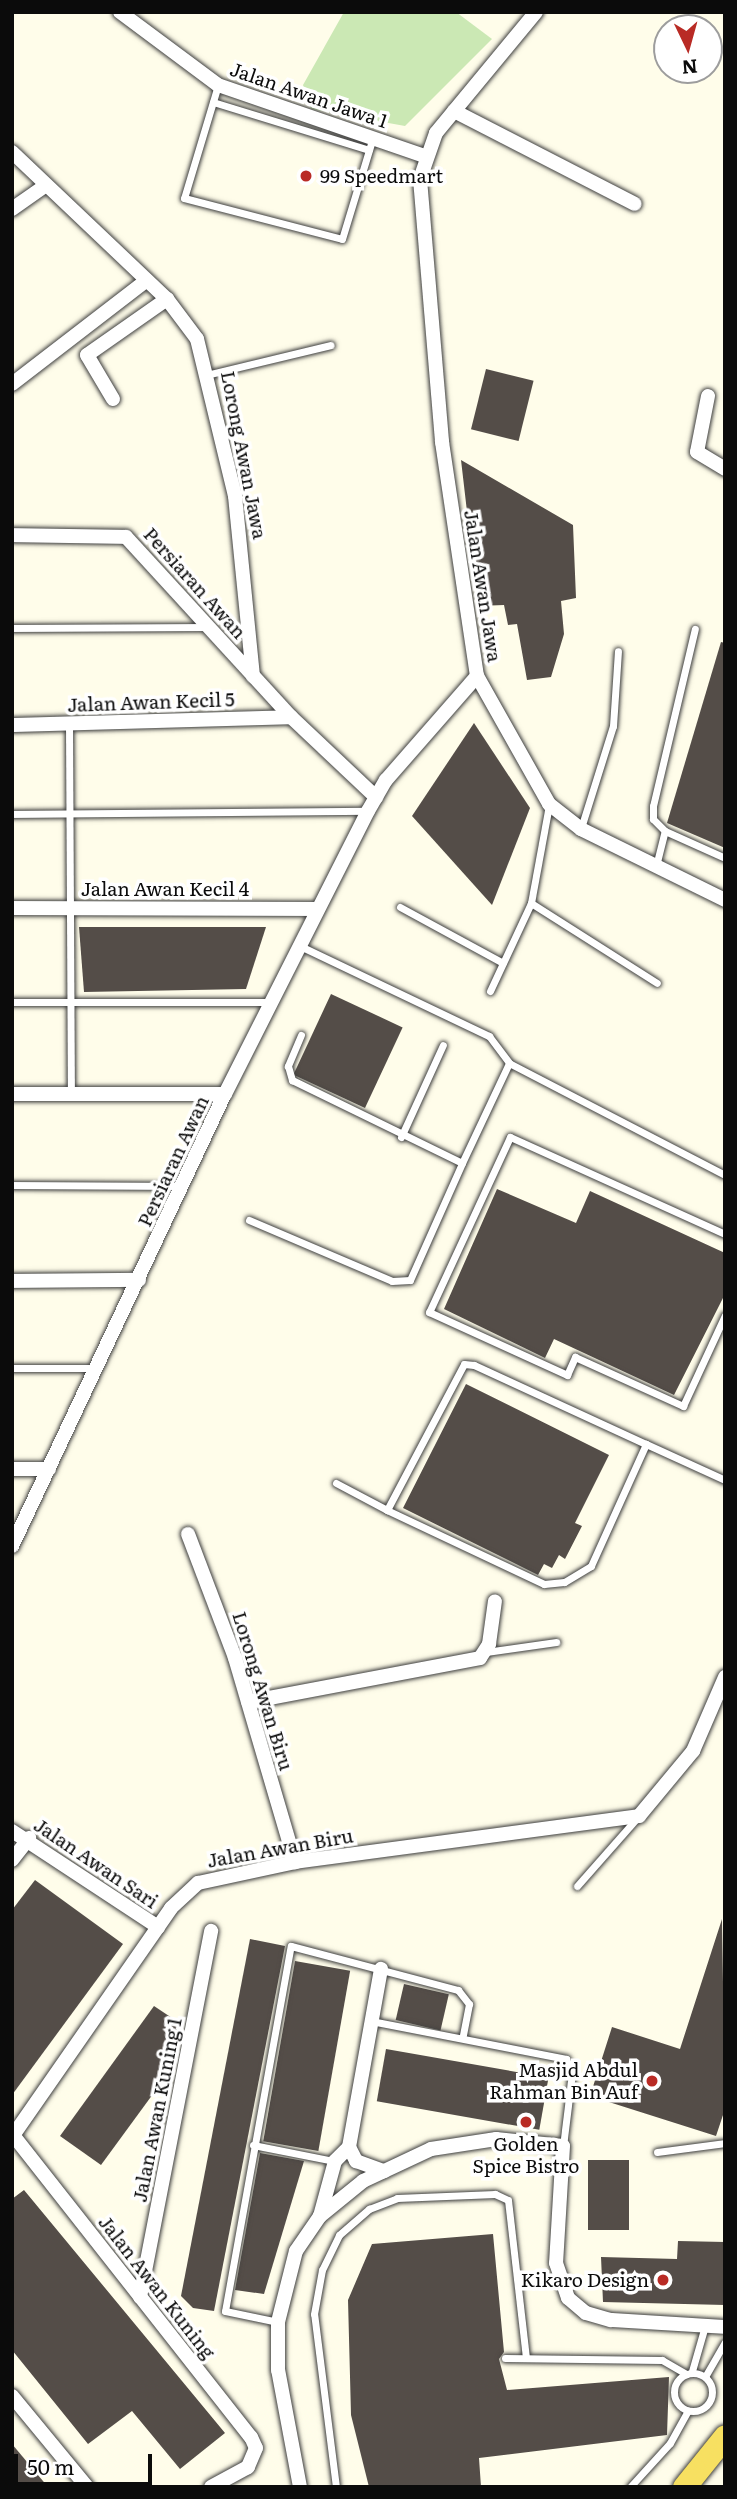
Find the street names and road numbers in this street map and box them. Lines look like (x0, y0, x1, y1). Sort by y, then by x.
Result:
street label: Jalan Awan Jawa 1 (227, 57, 391, 133)
street label: Lorong Awan Jawa (217, 369, 271, 541)
street label: Jalan Awan Jawa (460, 508, 506, 664)
street label: Persiaran Awan (139, 523, 251, 643)
street label: Jalan Awan Kecil 5 (67, 688, 235, 716)
street label: Jalan Awan Kecil 4 (81, 878, 249, 900)
street label: Persiaran Awan (133, 1092, 213, 1230)
street label: Lorong Awan Biru (228, 1609, 298, 1773)
street label: Jalan Awan Sari (30, 1813, 162, 1913)
street label: Jalan Awan Biru (205, 1824, 355, 1872)
street label: Jalan Awan Kuning 1 (128, 2016, 186, 2204)
street label: Jalan Awan Kuning (94, 2211, 220, 2363)

